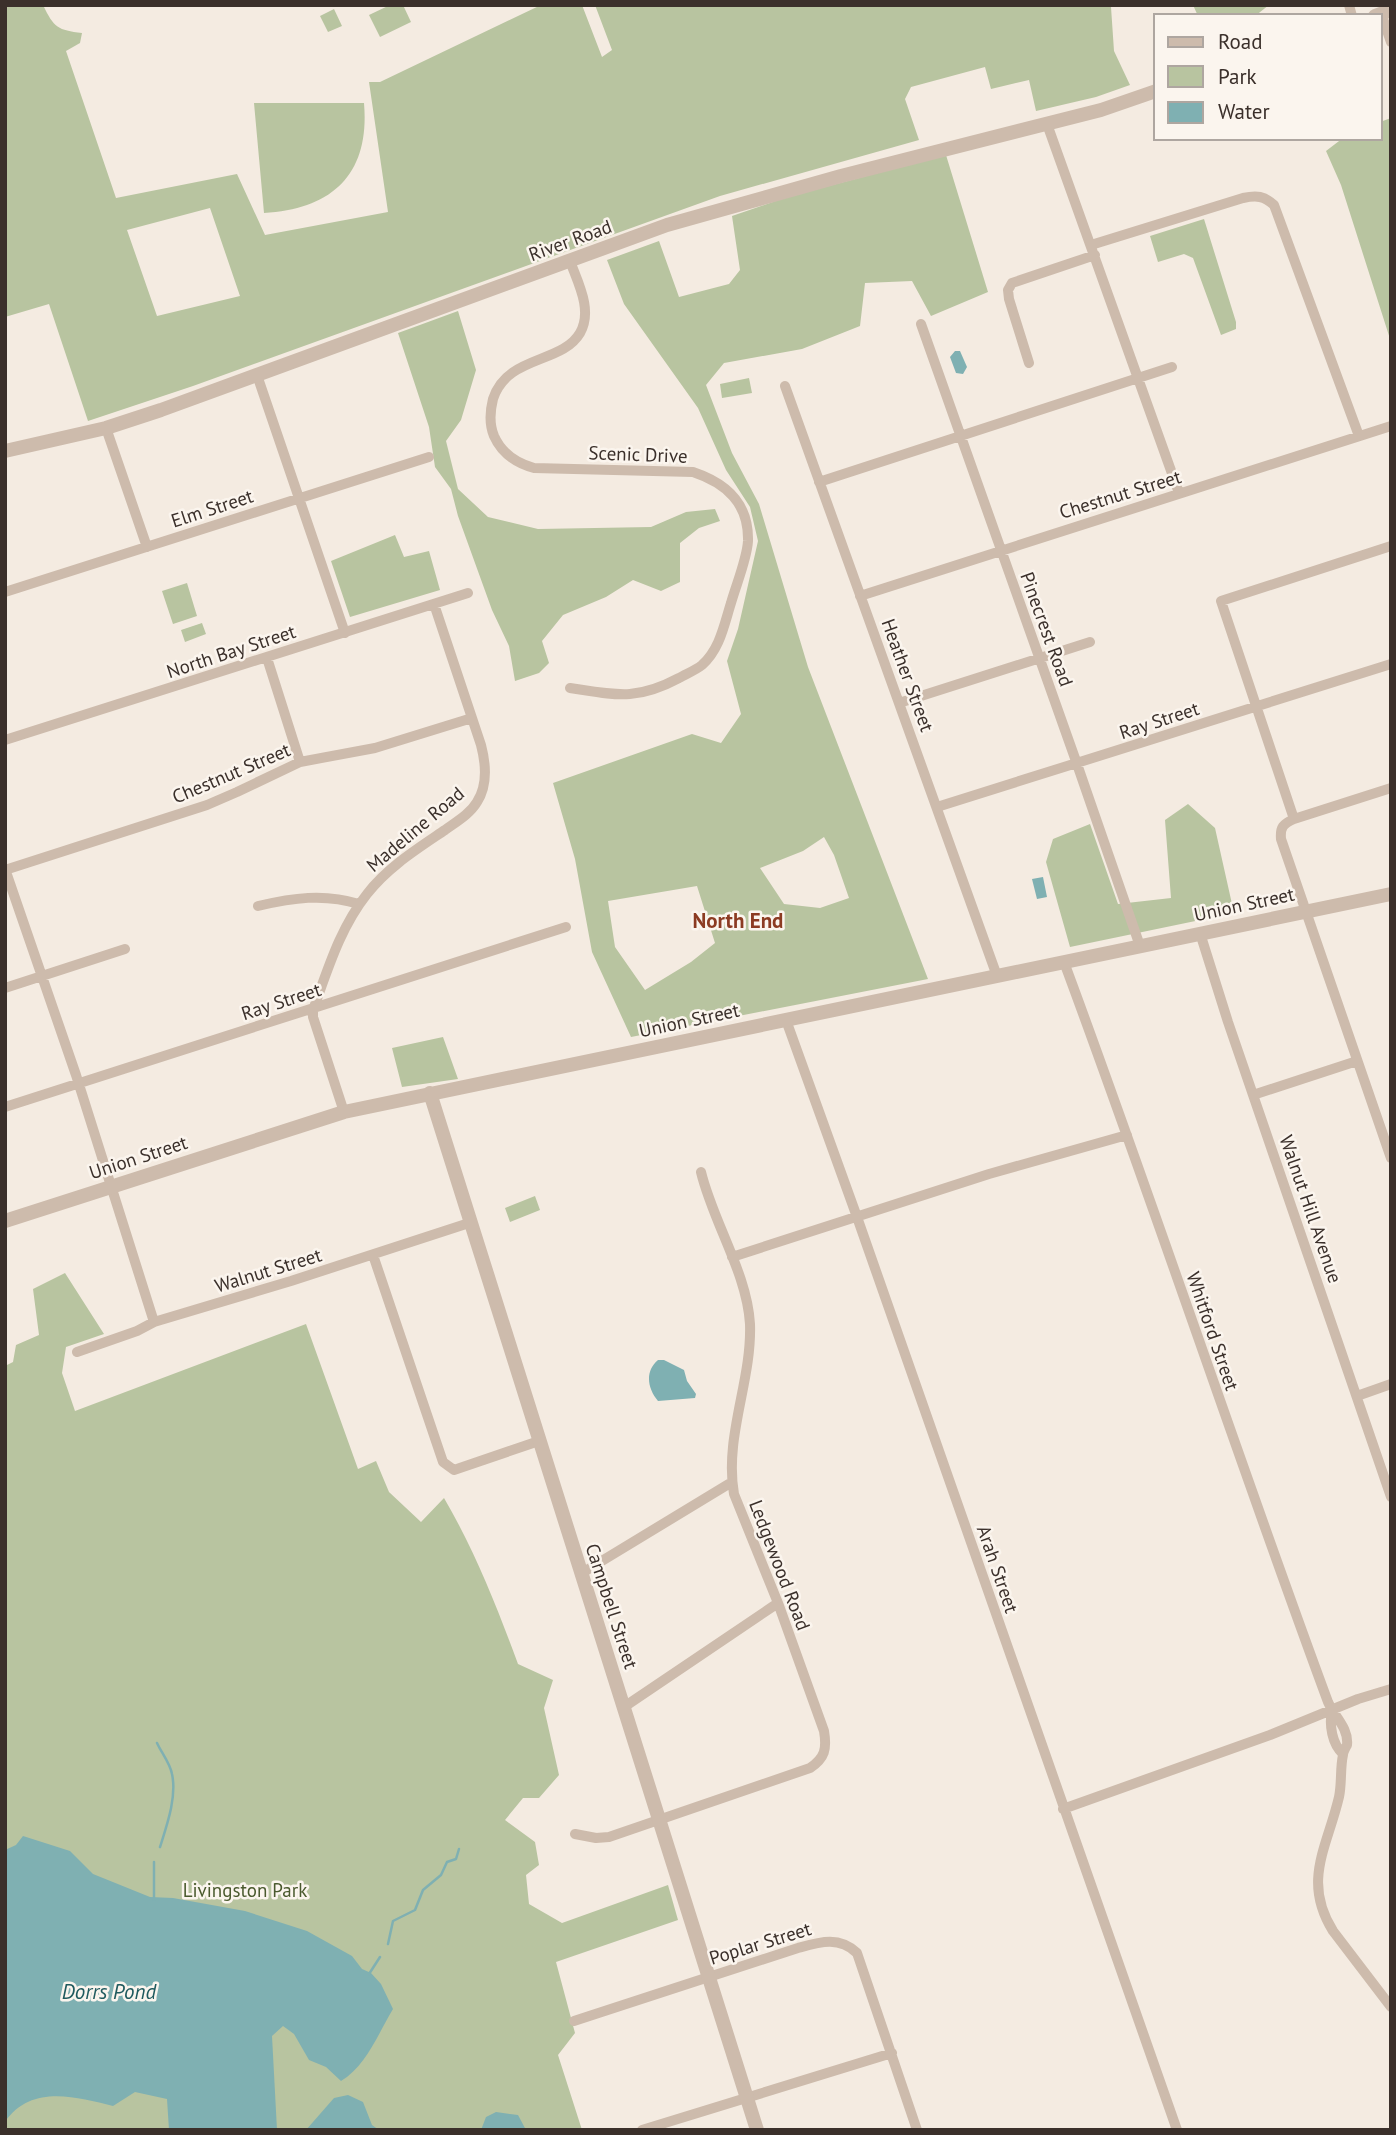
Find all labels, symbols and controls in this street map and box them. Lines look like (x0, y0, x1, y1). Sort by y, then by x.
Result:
legend (1154, 14, 1382, 140)
text: Road (1218, 28, 1262, 55)
text: Park (1218, 63, 1257, 90)
text: Water (1218, 98, 1270, 125)
street label: River Road (525, 214, 615, 266)
street label: Scenic Drive (588, 440, 688, 468)
street label: Chestnut Street (1056, 464, 1184, 524)
street label: Elm Street (168, 483, 257, 533)
street label: Pinecrest Road (1015, 569, 1079, 689)
street label: Heather Street (876, 615, 940, 735)
street label: North Bay Street (163, 619, 299, 683)
street label: Ray Street (1116, 696, 1202, 744)
street label: Chestnut Street (168, 737, 294, 809)
street label: Madeline Road (361, 781, 469, 877)
street label: Union Street (1192, 882, 1297, 926)
district label: North End (693, 907, 783, 934)
street label: Ray Street (238, 977, 324, 1025)
street label: Union Street (637, 998, 742, 1042)
street label: Union Street (86, 1130, 191, 1184)
street label: Walnut Hill Avenue (1274, 1132, 1348, 1286)
street label: Walnut Street (212, 1242, 325, 1298)
street label: Whitford Street (1181, 1268, 1245, 1394)
street label: Ledgewood Road (744, 1496, 816, 1634)
street label: Arah Street (972, 1522, 1024, 1616)
street label: Campbell Street (580, 1540, 644, 1672)
park label: Livingston Park (183, 1878, 307, 1902)
street label: Poplar Street (706, 1916, 814, 1970)
water label: Dorrs Pond (62, 1978, 158, 2005)

